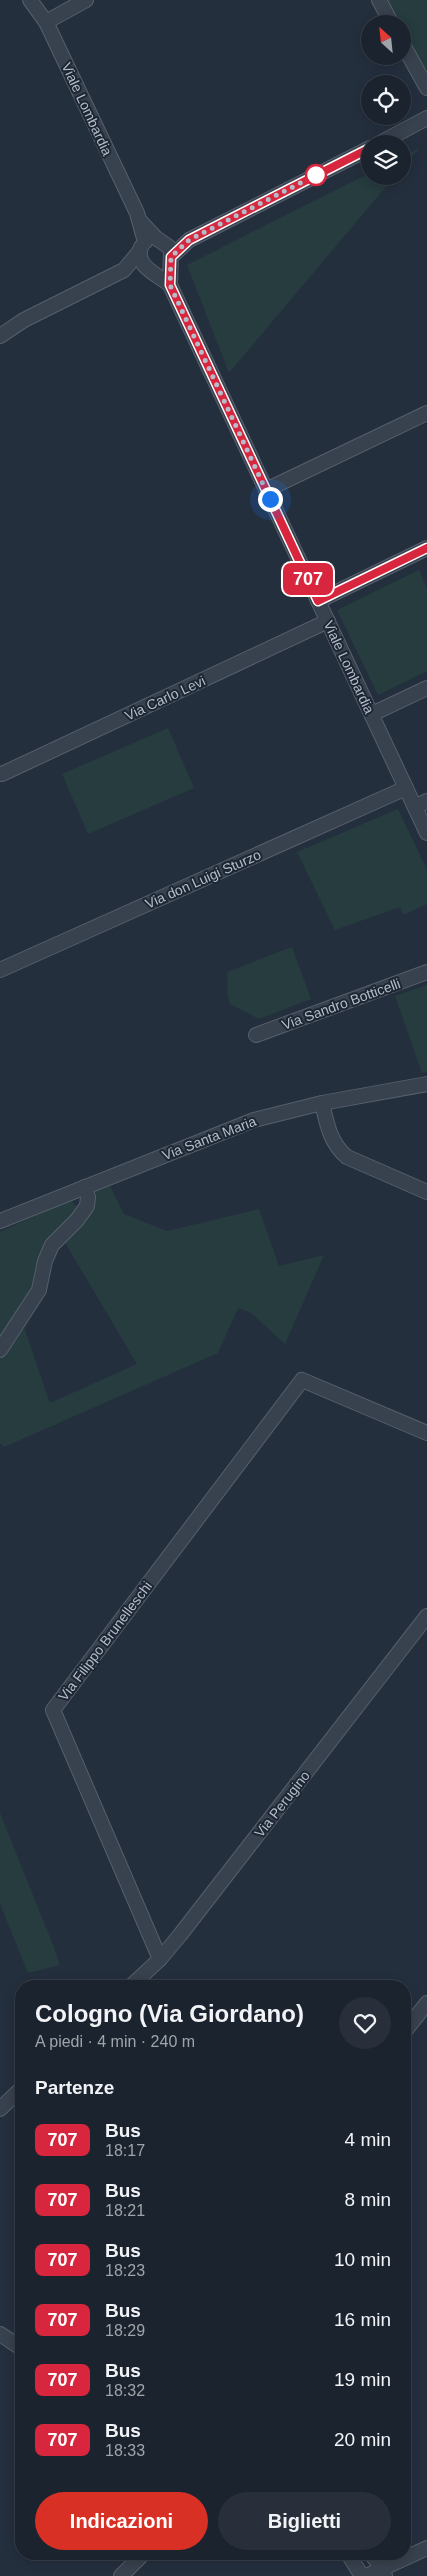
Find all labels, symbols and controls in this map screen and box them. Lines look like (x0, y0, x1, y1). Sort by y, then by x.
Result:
north arrow (361, 15, 411, 65)
map controls (361, 15, 411, 185)
street label: Viale Lombardia (58, 60, 116, 158)
button: locate (361, 75, 411, 125)
button: layers (361, 135, 411, 185)
unlabelled marker (305, 164, 327, 186)
your location (258, 487, 283, 512)
line badge: 707 (279, 563, 337, 595)
text: 707 (293, 569, 323, 589)
street label: Viale Lombardia (320, 618, 378, 716)
street label: Via Carlo Levi (122, 672, 208, 724)
street label: Via don Luigi Sturzo (143, 846, 264, 912)
street label: Via Sandro Botticelli (280, 975, 402, 1033)
street label: Via Santa Maria (160, 1113, 258, 1163)
street label: Via Filippo Brunelleschi (55, 1578, 155, 1704)
street label: Via Perugino (251, 1767, 313, 1840)
button: heart (339, 1997, 391, 2049)
text: Cologno (Via Giordano) (35, 2000, 304, 2027)
text: A piedi · 4 min · 240 m (35, 2033, 195, 2050)
text: Partenze (35, 2077, 114, 2098)
text: Bus (105, 2120, 141, 2141)
text: 4 min (345, 2129, 391, 2150)
text: 707 (47, 2130, 78, 2150)
text: 18:17 (105, 2142, 145, 2159)
text: Bus (105, 2180, 141, 2201)
text: 8 min (345, 2189, 391, 2210)
text: 707 (47, 2190, 78, 2210)
text: 18:21 (105, 2202, 145, 2219)
text: Bus (105, 2240, 141, 2261)
text: 10 min (334, 2249, 391, 2270)
text: 707 (47, 2250, 78, 2270)
text: 18:23 (105, 2262, 145, 2279)
text: Bus (105, 2300, 141, 2321)
text: 16 min (334, 2309, 391, 2330)
text: 707 (47, 2310, 78, 2330)
text: 18:29 (105, 2322, 145, 2339)
text: Bus (105, 2360, 141, 2381)
text: 19 min (334, 2369, 391, 2390)
text: 707 (47, 2370, 78, 2390)
text: 18:32 (105, 2382, 145, 2399)
text: Bus (105, 2420, 141, 2441)
text: 20 min (334, 2429, 391, 2450)
text: 707 (47, 2430, 78, 2450)
text: 18:33 (105, 2442, 145, 2459)
button: Indicazioni (35, 2492, 208, 2550)
button: Biglietti (218, 2492, 391, 2550)

